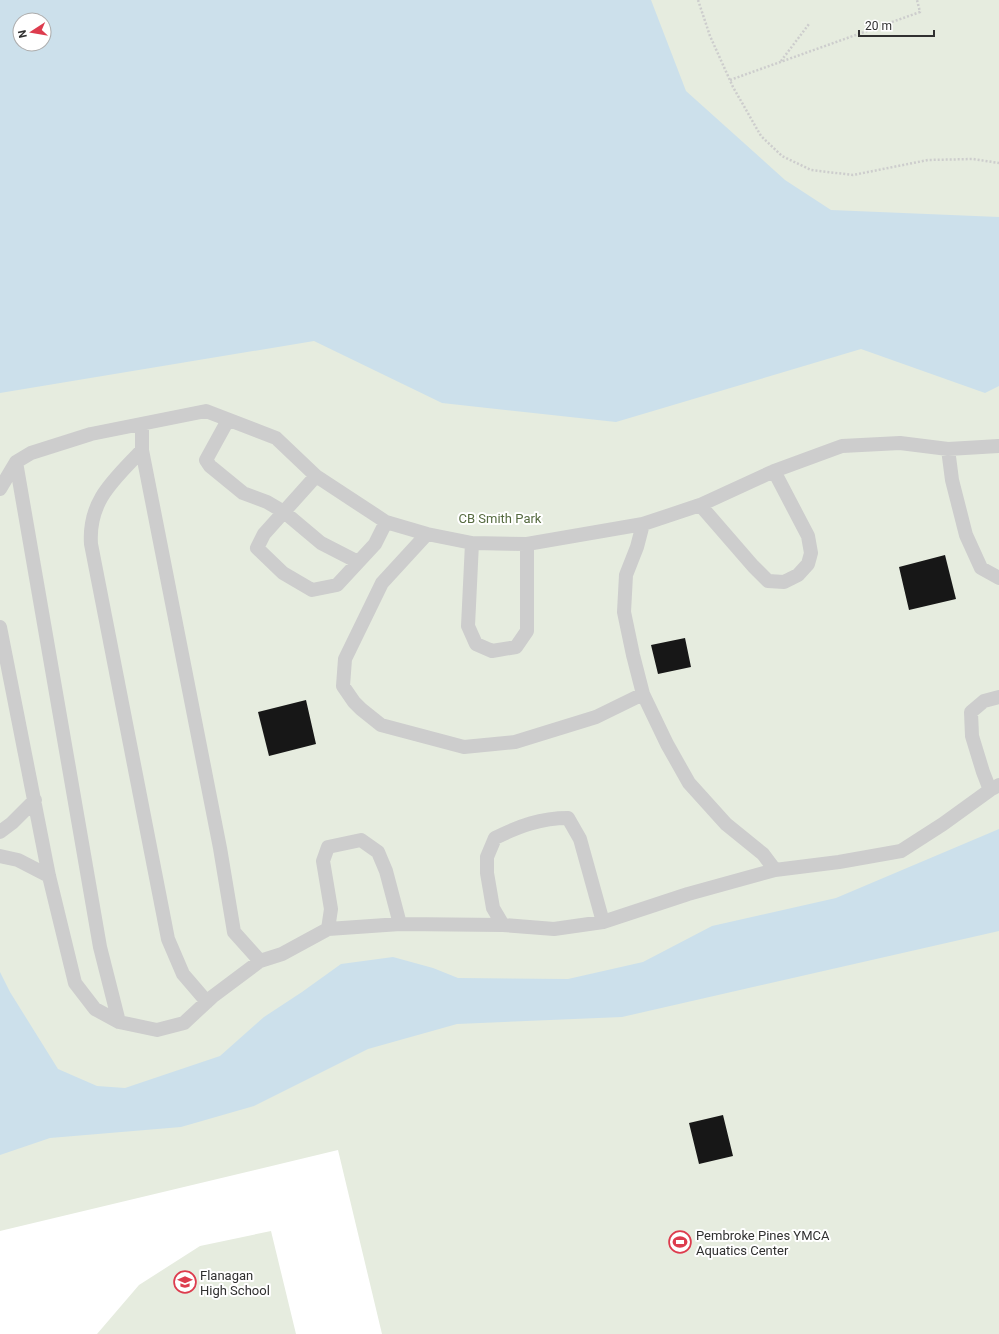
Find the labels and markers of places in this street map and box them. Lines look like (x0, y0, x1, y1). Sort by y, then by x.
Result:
place label: Pembroke Pines YMCA Aquatics Center (696, 1228, 830, 1258)
sports icon: Pembroke Pines YMCA Aquatics Center (667, 1229, 693, 1255)
place label: Flanagan High School (200, 1268, 270, 1298)
school or university icon: Flanagan High School (172, 1269, 198, 1295)

